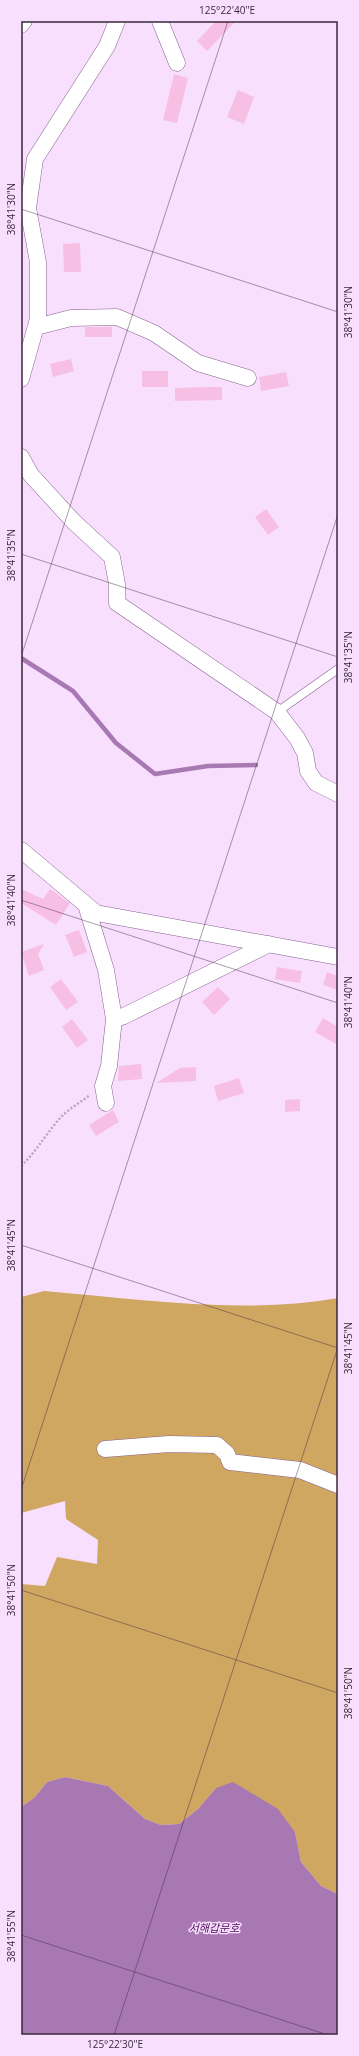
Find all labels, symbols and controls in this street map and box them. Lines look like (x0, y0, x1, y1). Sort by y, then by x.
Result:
text: 125°22'40"E (199, 3, 255, 17)
text: 38°41'30"N (4, 183, 18, 235)
text: 38°41'30"N (341, 286, 355, 338)
text: 38°41'35"N (4, 529, 18, 581)
text: 38°41'35"N (341, 631, 355, 683)
text: 38°41'40"N (4, 874, 18, 926)
text: 38°41'40"N (341, 976, 355, 1028)
text: 38°41'45"N (4, 1219, 18, 1271)
text: 38°41'45"N (341, 1322, 355, 1374)
text: 38°41'50"N (4, 1564, 18, 1616)
text: 38°41'50"N (341, 1667, 355, 1719)
text: 38°41'55"N (4, 1910, 18, 1962)
water label: 서해갑문호 (189, 1920, 240, 1935)
text: 125°22'30"E (87, 2037, 143, 2051)

